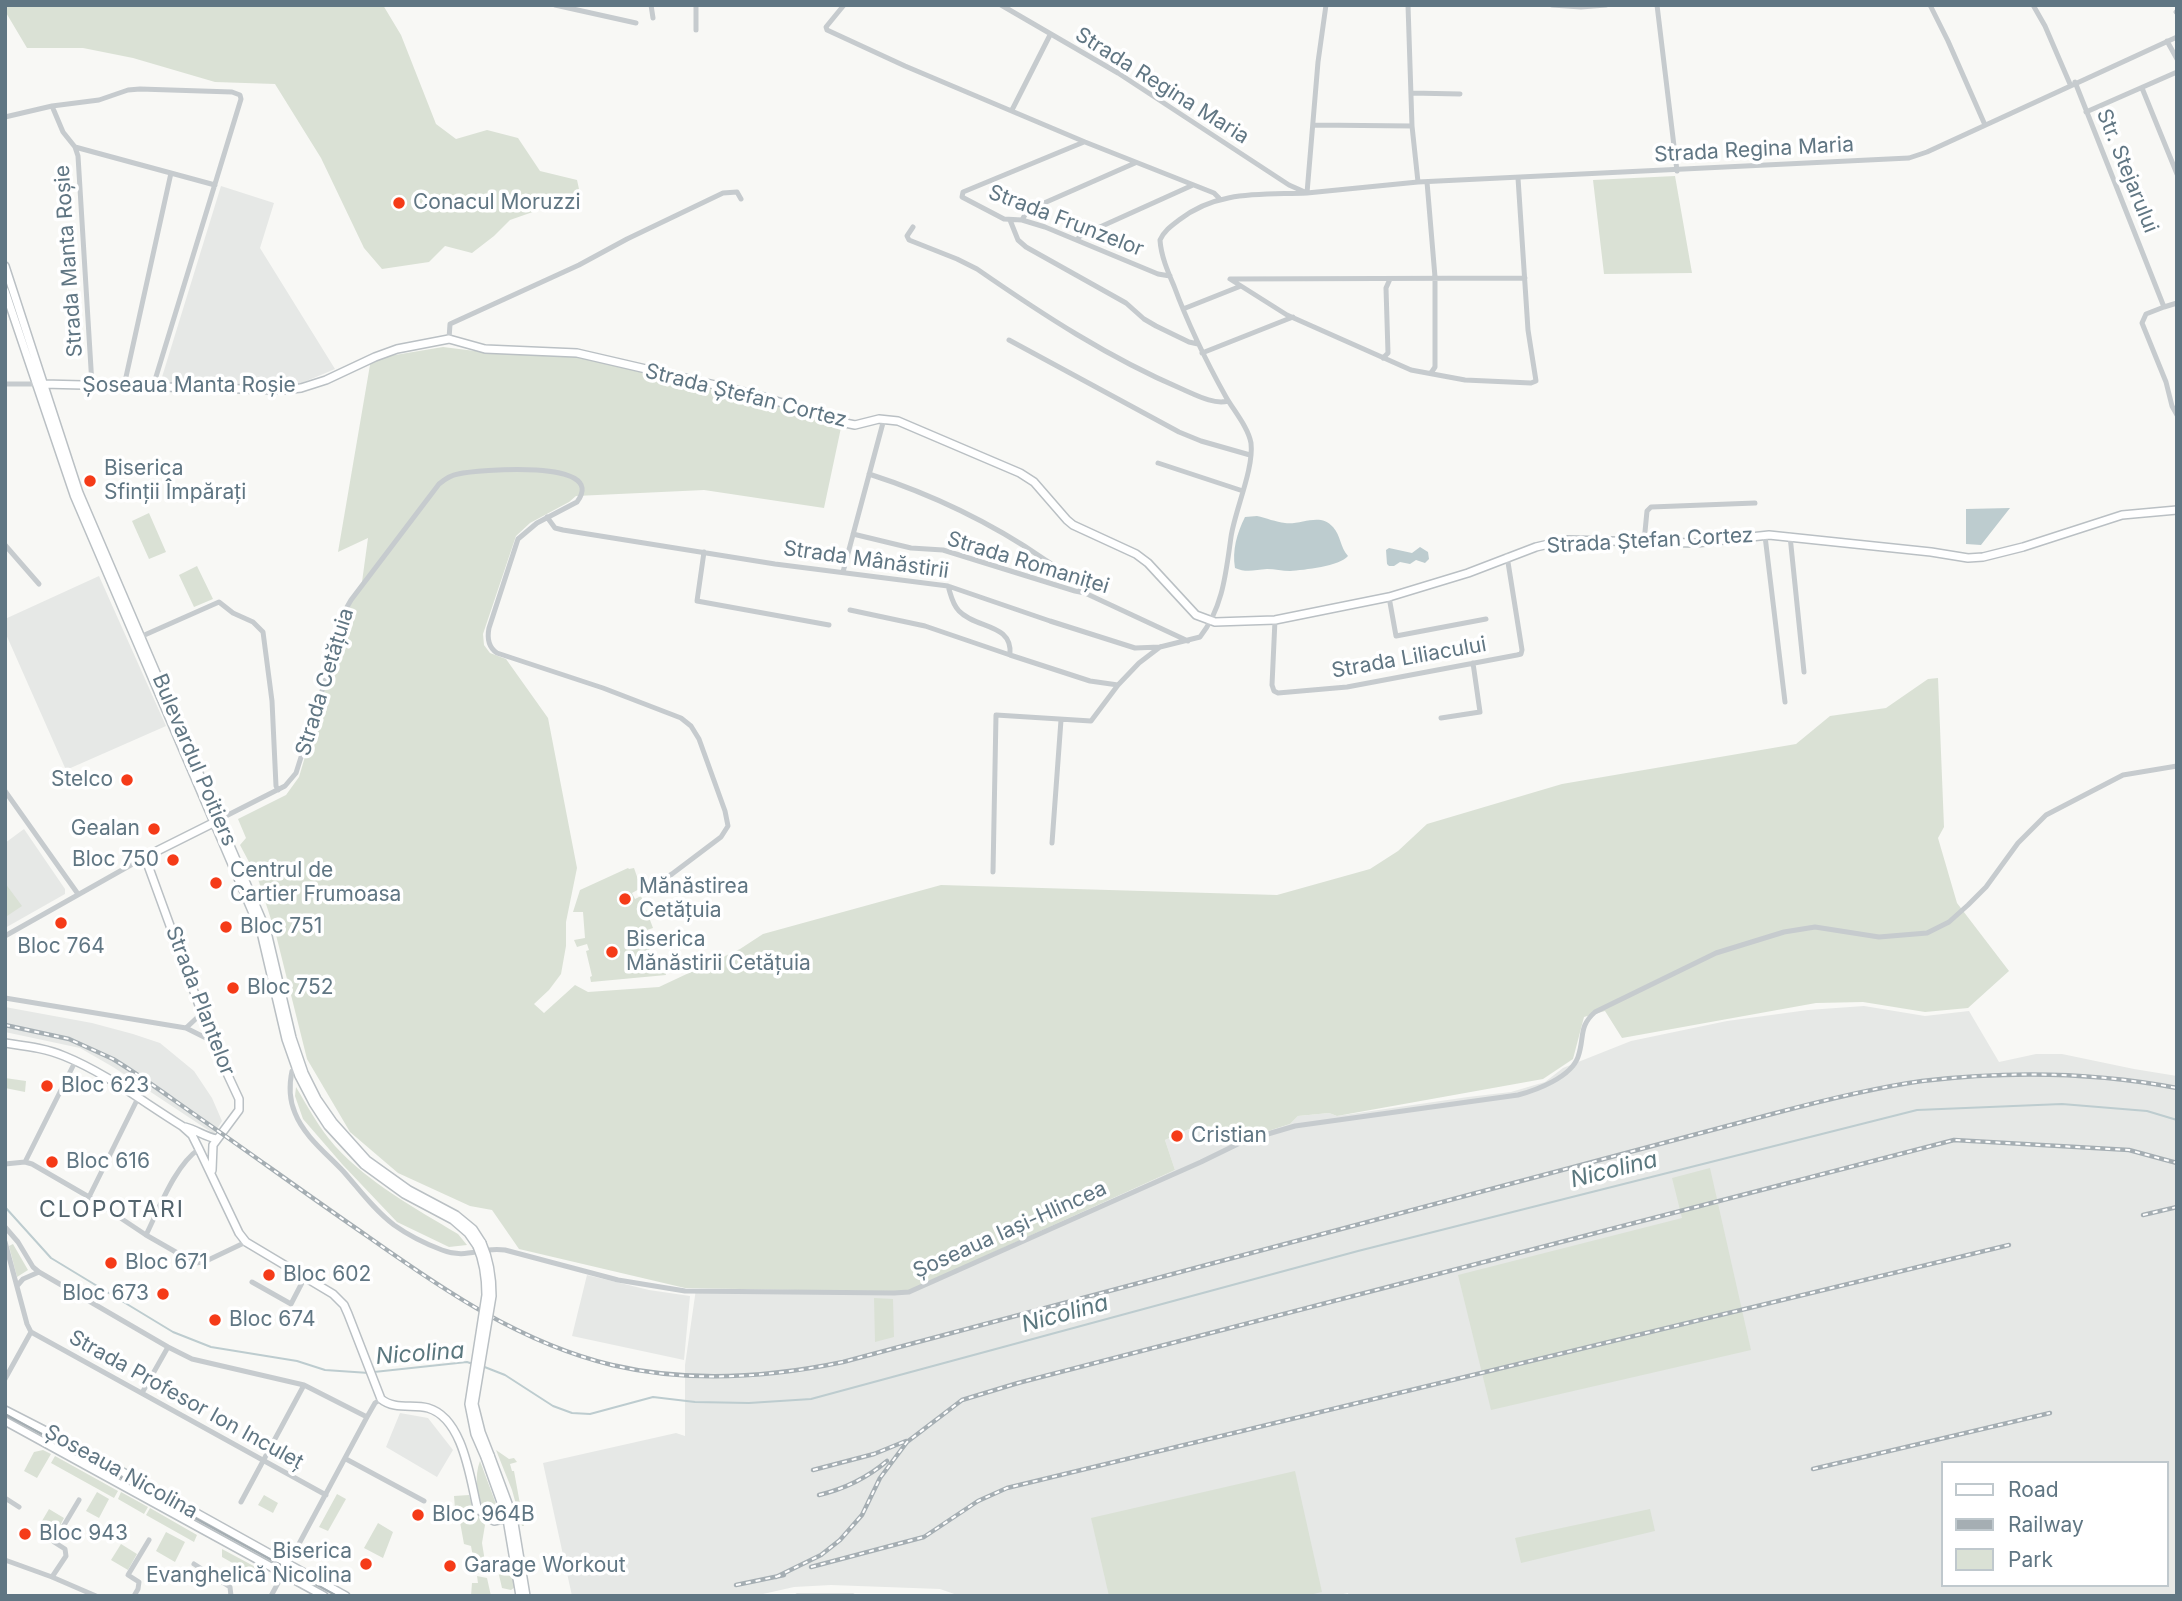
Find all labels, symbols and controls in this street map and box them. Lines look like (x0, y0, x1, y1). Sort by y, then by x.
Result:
street label: Strada Regina Maria (1071, 22, 1253, 150)
street label: Str. Stejarului (2091, 106, 2163, 236)
street label: Strada Regina Maria (1653, 132, 1855, 168)
street label: Strada Manta Roșie (50, 164, 88, 358)
street label: Strada Frunzelor (985, 180, 1147, 262)
place label: Conacul Moruzzi (413, 190, 581, 216)
marker: Conacul Moruzzi (391, 195, 407, 211)
street label: Strada Ștefan Cortez (643, 359, 849, 433)
street label: Șoseaua Manta Roșie (82, 373, 296, 399)
place label: Biserica Sfinții Împărați (104, 456, 246, 506)
marker: Biserica Sfinții Împărați (82, 473, 98, 489)
street label: Strada Ștefan Cortez (1546, 523, 1754, 559)
street label: Strada Romaniței (944, 526, 1112, 600)
street label: Strada Mânăstirii (782, 536, 950, 584)
street label: Strada Cetățuia (291, 605, 359, 759)
street label: Strada Liliacului (1330, 632, 1488, 684)
street label: Bulevardul Poitiers (146, 670, 242, 850)
place label: Stelco (51, 767, 113, 793)
marker: Stelco (119, 772, 135, 788)
place label: Gealan (71, 816, 140, 842)
marker: Gealan (146, 821, 162, 837)
place label: Bloc 750 (72, 847, 159, 873)
marker: Bloc 750 (165, 852, 181, 868)
place label: Centrul de Cartier Frumoasa (230, 858, 401, 908)
place label: Mănăstirea Cetățuia (639, 874, 749, 924)
marker: Centrul de Cartier Frumoasa (208, 875, 224, 891)
marker: Mănăstirea Cetățuia (617, 891, 633, 907)
place label: Bloc 751 (240, 914, 322, 940)
marker: Bloc 764 (53, 915, 69, 931)
marker: Bloc 751 (218, 919, 234, 935)
street label: Strada Plantelor (160, 923, 240, 1079)
place label: Biserica Mănăstirii Cetățuia (626, 927, 811, 977)
place label: Bloc 764 (17, 934, 105, 960)
marker: Biserica Mănăstirii Cetățuia (604, 944, 620, 960)
place label: Bloc 752 (247, 975, 334, 1001)
marker: Bloc 752 (225, 980, 241, 996)
place label: Bloc 623 (61, 1073, 149, 1099)
marker: Bloc 623 (39, 1078, 55, 1094)
place label: Cristian (1191, 1123, 1267, 1149)
marker: Cristian (1169, 1128, 1185, 1144)
water label: Nicolina (1568, 1146, 1660, 1194)
place label: Bloc 616 (66, 1149, 150, 1175)
marker: Bloc 616 (44, 1154, 60, 1170)
street label: Șoseaua Iași-Hlincea (909, 1176, 1111, 1284)
district label: CLOPOTARI (40, 1196, 184, 1224)
place label: Bloc 671 (125, 1250, 208, 1276)
marker: Bloc 671 (103, 1255, 119, 1271)
place label: Bloc 602 (283, 1262, 371, 1288)
marker: Bloc 602 (261, 1267, 277, 1283)
place label: Bloc 673 (62, 1281, 149, 1307)
marker: Bloc 673 (155, 1286, 171, 1302)
water label: Nicolina (1019, 1289, 1111, 1339)
place label: Bloc 674 (229, 1307, 316, 1333)
marker: Bloc 674 (207, 1312, 223, 1328)
street label: Strada Profesor Ion Inculeț (64, 1325, 308, 1475)
water label: Nicolina (375, 1337, 465, 1371)
street label: Șoseaua Nicolina (40, 1419, 202, 1525)
legend (1940, 1461, 2168, 1587)
text: Road (2008, 1477, 2059, 1502)
place label: Bloc 964B (432, 1502, 535, 1528)
marker: Bloc 964B (410, 1507, 426, 1523)
text: Railway (2008, 1512, 2084, 1537)
place label: Bloc 943 (39, 1521, 128, 1547)
marker: Bloc 943 (17, 1526, 33, 1542)
place label: Biserica Evanghelică Nicolina (146, 1539, 352, 1589)
text: Park (2008, 1547, 2053, 1572)
place label: Garage Workout (464, 1553, 626, 1579)
marker: Biserica Evanghelică Nicolina (358, 1556, 374, 1572)
marker: Garage Workout (442, 1558, 458, 1574)

